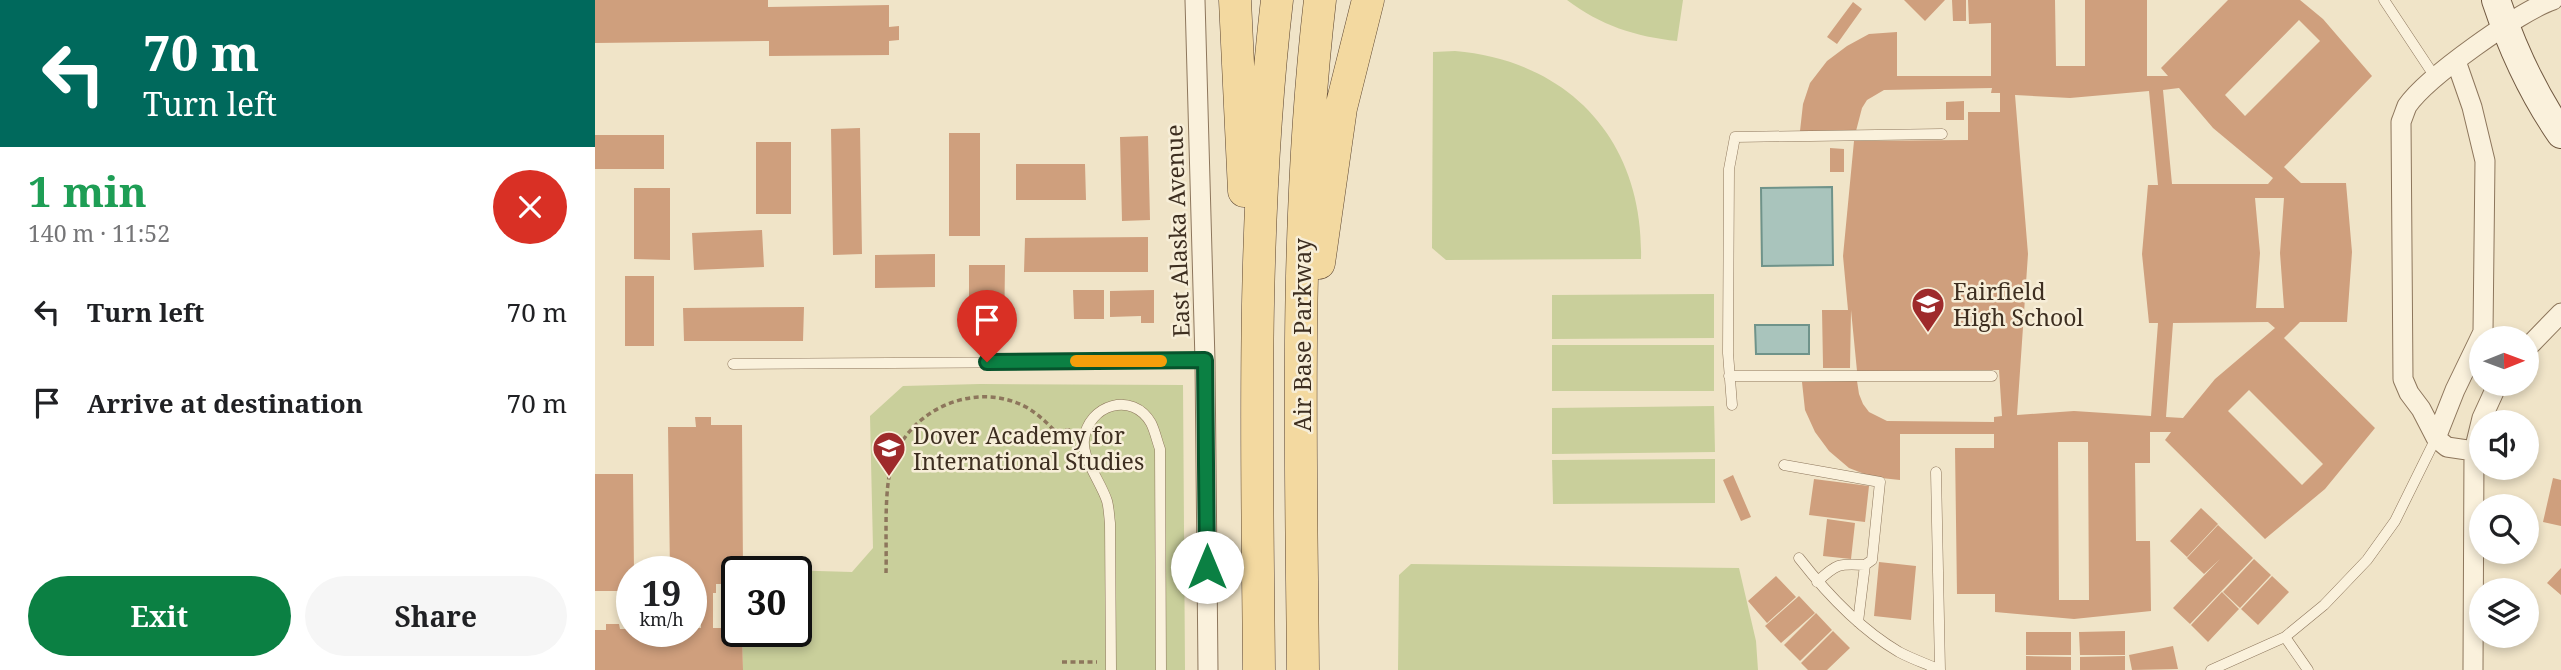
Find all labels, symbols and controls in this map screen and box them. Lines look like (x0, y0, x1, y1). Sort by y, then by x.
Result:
text: 70 m (143, 19, 259, 85)
icon: left (28, 28, 119, 119)
text: Turn left (143, 82, 277, 125)
street label: East Alaska Avenue (1157, 124, 1197, 338)
text: 1 min (28, 162, 147, 219)
button: close (493, 170, 567, 244)
text: 140 m · 11:52 (28, 217, 170, 249)
street label: Air Base Parkway (1286, 238, 1318, 432)
place label: Fairfield High School (1953, 275, 2084, 333)
school or university icon: Fairfield High School (1909, 285, 1947, 334)
pin (957, 290, 1017, 362)
icon: left (28, 293, 66, 331)
text: Turn left (87, 294, 204, 330)
text: 70 m (507, 294, 567, 330)
icon: arrive (968, 301, 1006, 339)
north arrow (2469, 326, 2539, 396)
map controls (2469, 326, 2539, 648)
icon: arrive (28, 384, 66, 422)
text: Arrive at destination (87, 385, 363, 421)
text: 70 m (507, 385, 567, 421)
button: sound (2469, 410, 2539, 480)
place label: Dover Academy for International Studies (913, 419, 1144, 477)
school or university icon: Dover Academy for International Studies (870, 429, 908, 478)
button: search (2469, 494, 2539, 564)
position arrow (1170, 530, 1244, 604)
speed limit sign: 30 (721, 556, 812, 647)
text: 19 (642, 569, 681, 616)
button: Exit (28, 576, 291, 656)
button: Share (305, 576, 567, 656)
button: layers (2469, 578, 2539, 648)
text: km/h (639, 607, 684, 631)

